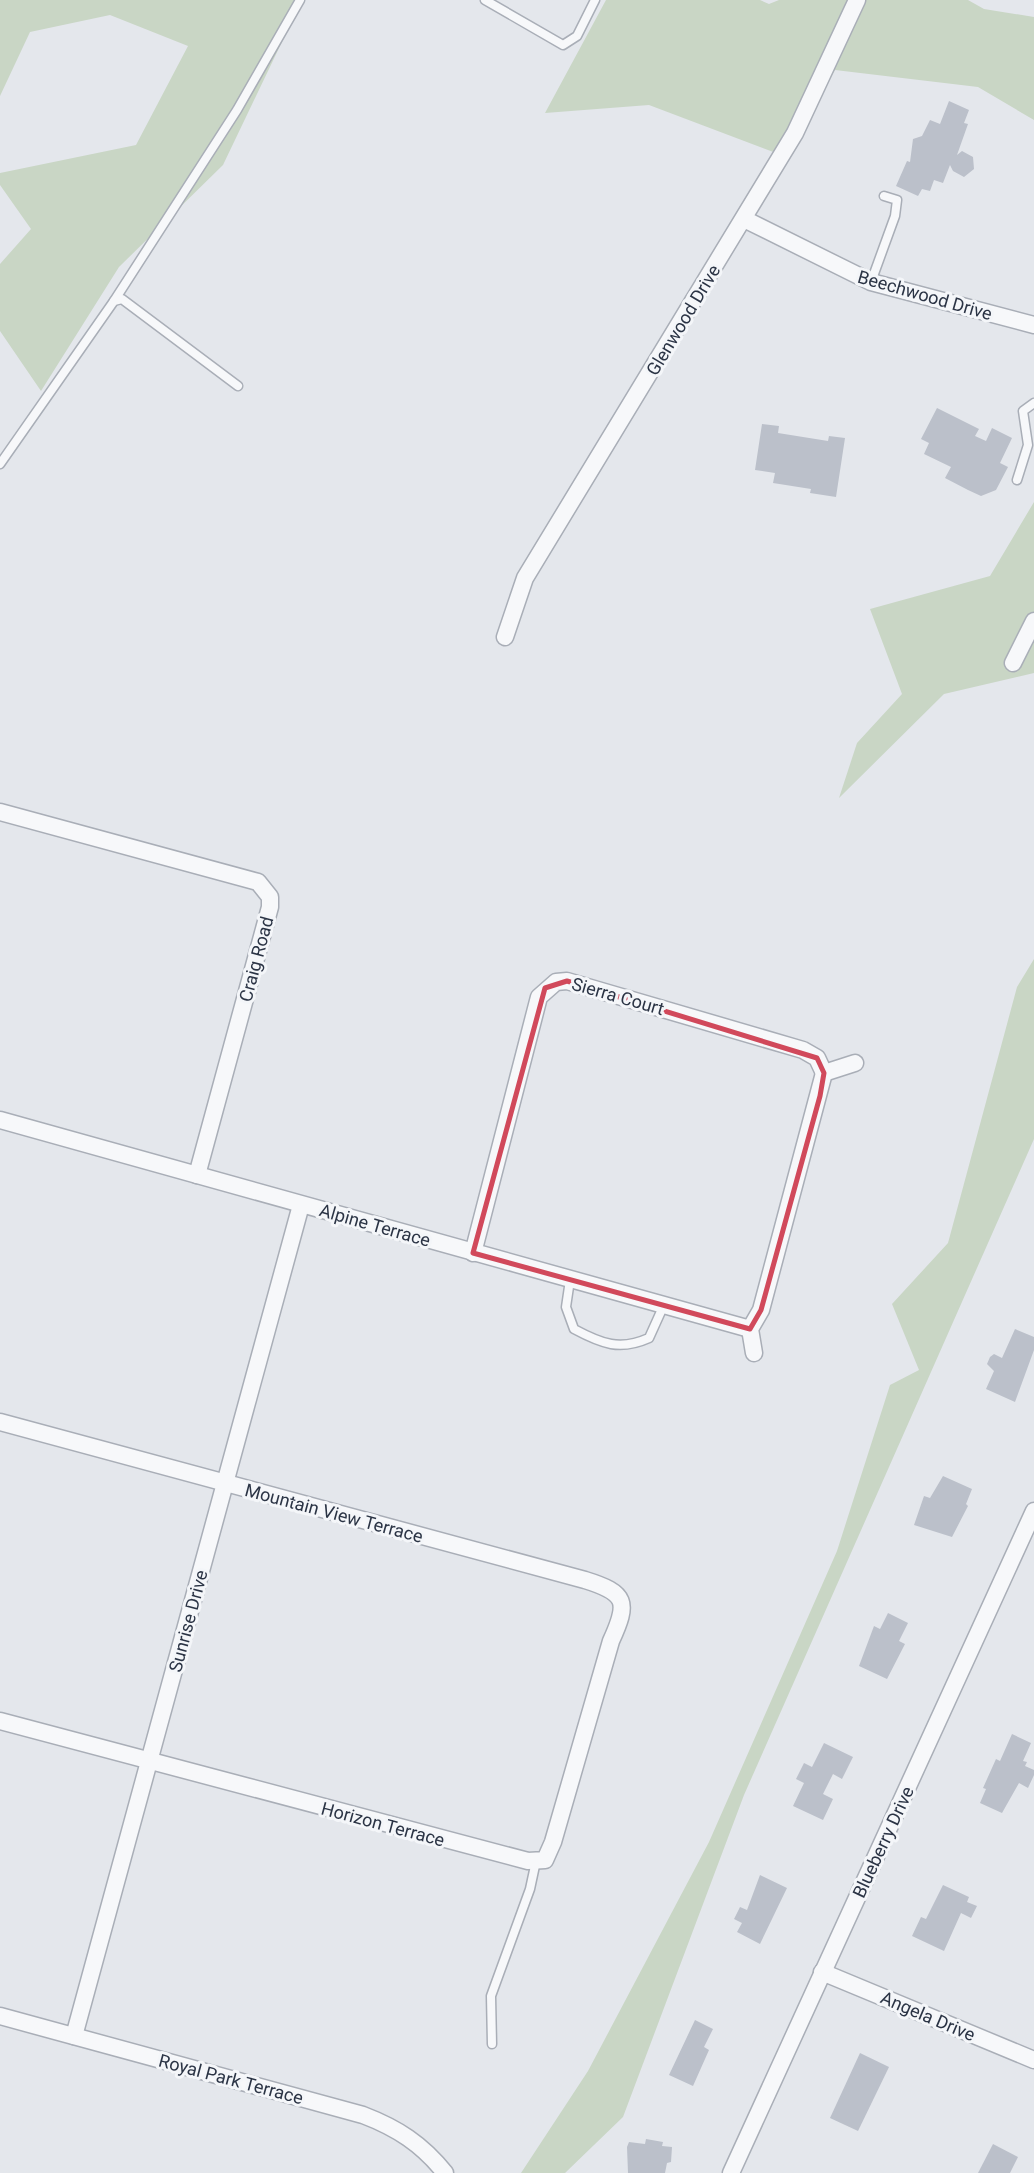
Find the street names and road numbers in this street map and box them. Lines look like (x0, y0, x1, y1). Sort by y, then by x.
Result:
street label: Glenwood Drive (642, 261, 724, 379)
street label: Beechwood Drive (855, 266, 995, 324)
street label: Craig Road (235, 914, 277, 1004)
street label: Sierra Court (569, 973, 667, 1019)
street label: Alpine Terrace (317, 1199, 433, 1251)
street label: Mountain View Terrace (243, 1479, 425, 1547)
street label: Sunrise Drive (164, 1568, 212, 1674)
street label: Blueberry Drive (848, 1783, 918, 1901)
street label: Horizon Terrace (319, 1797, 447, 1851)
street label: Angela Drive (878, 1987, 978, 2045)
street label: Royal Park Terrace (156, 2050, 306, 2108)

